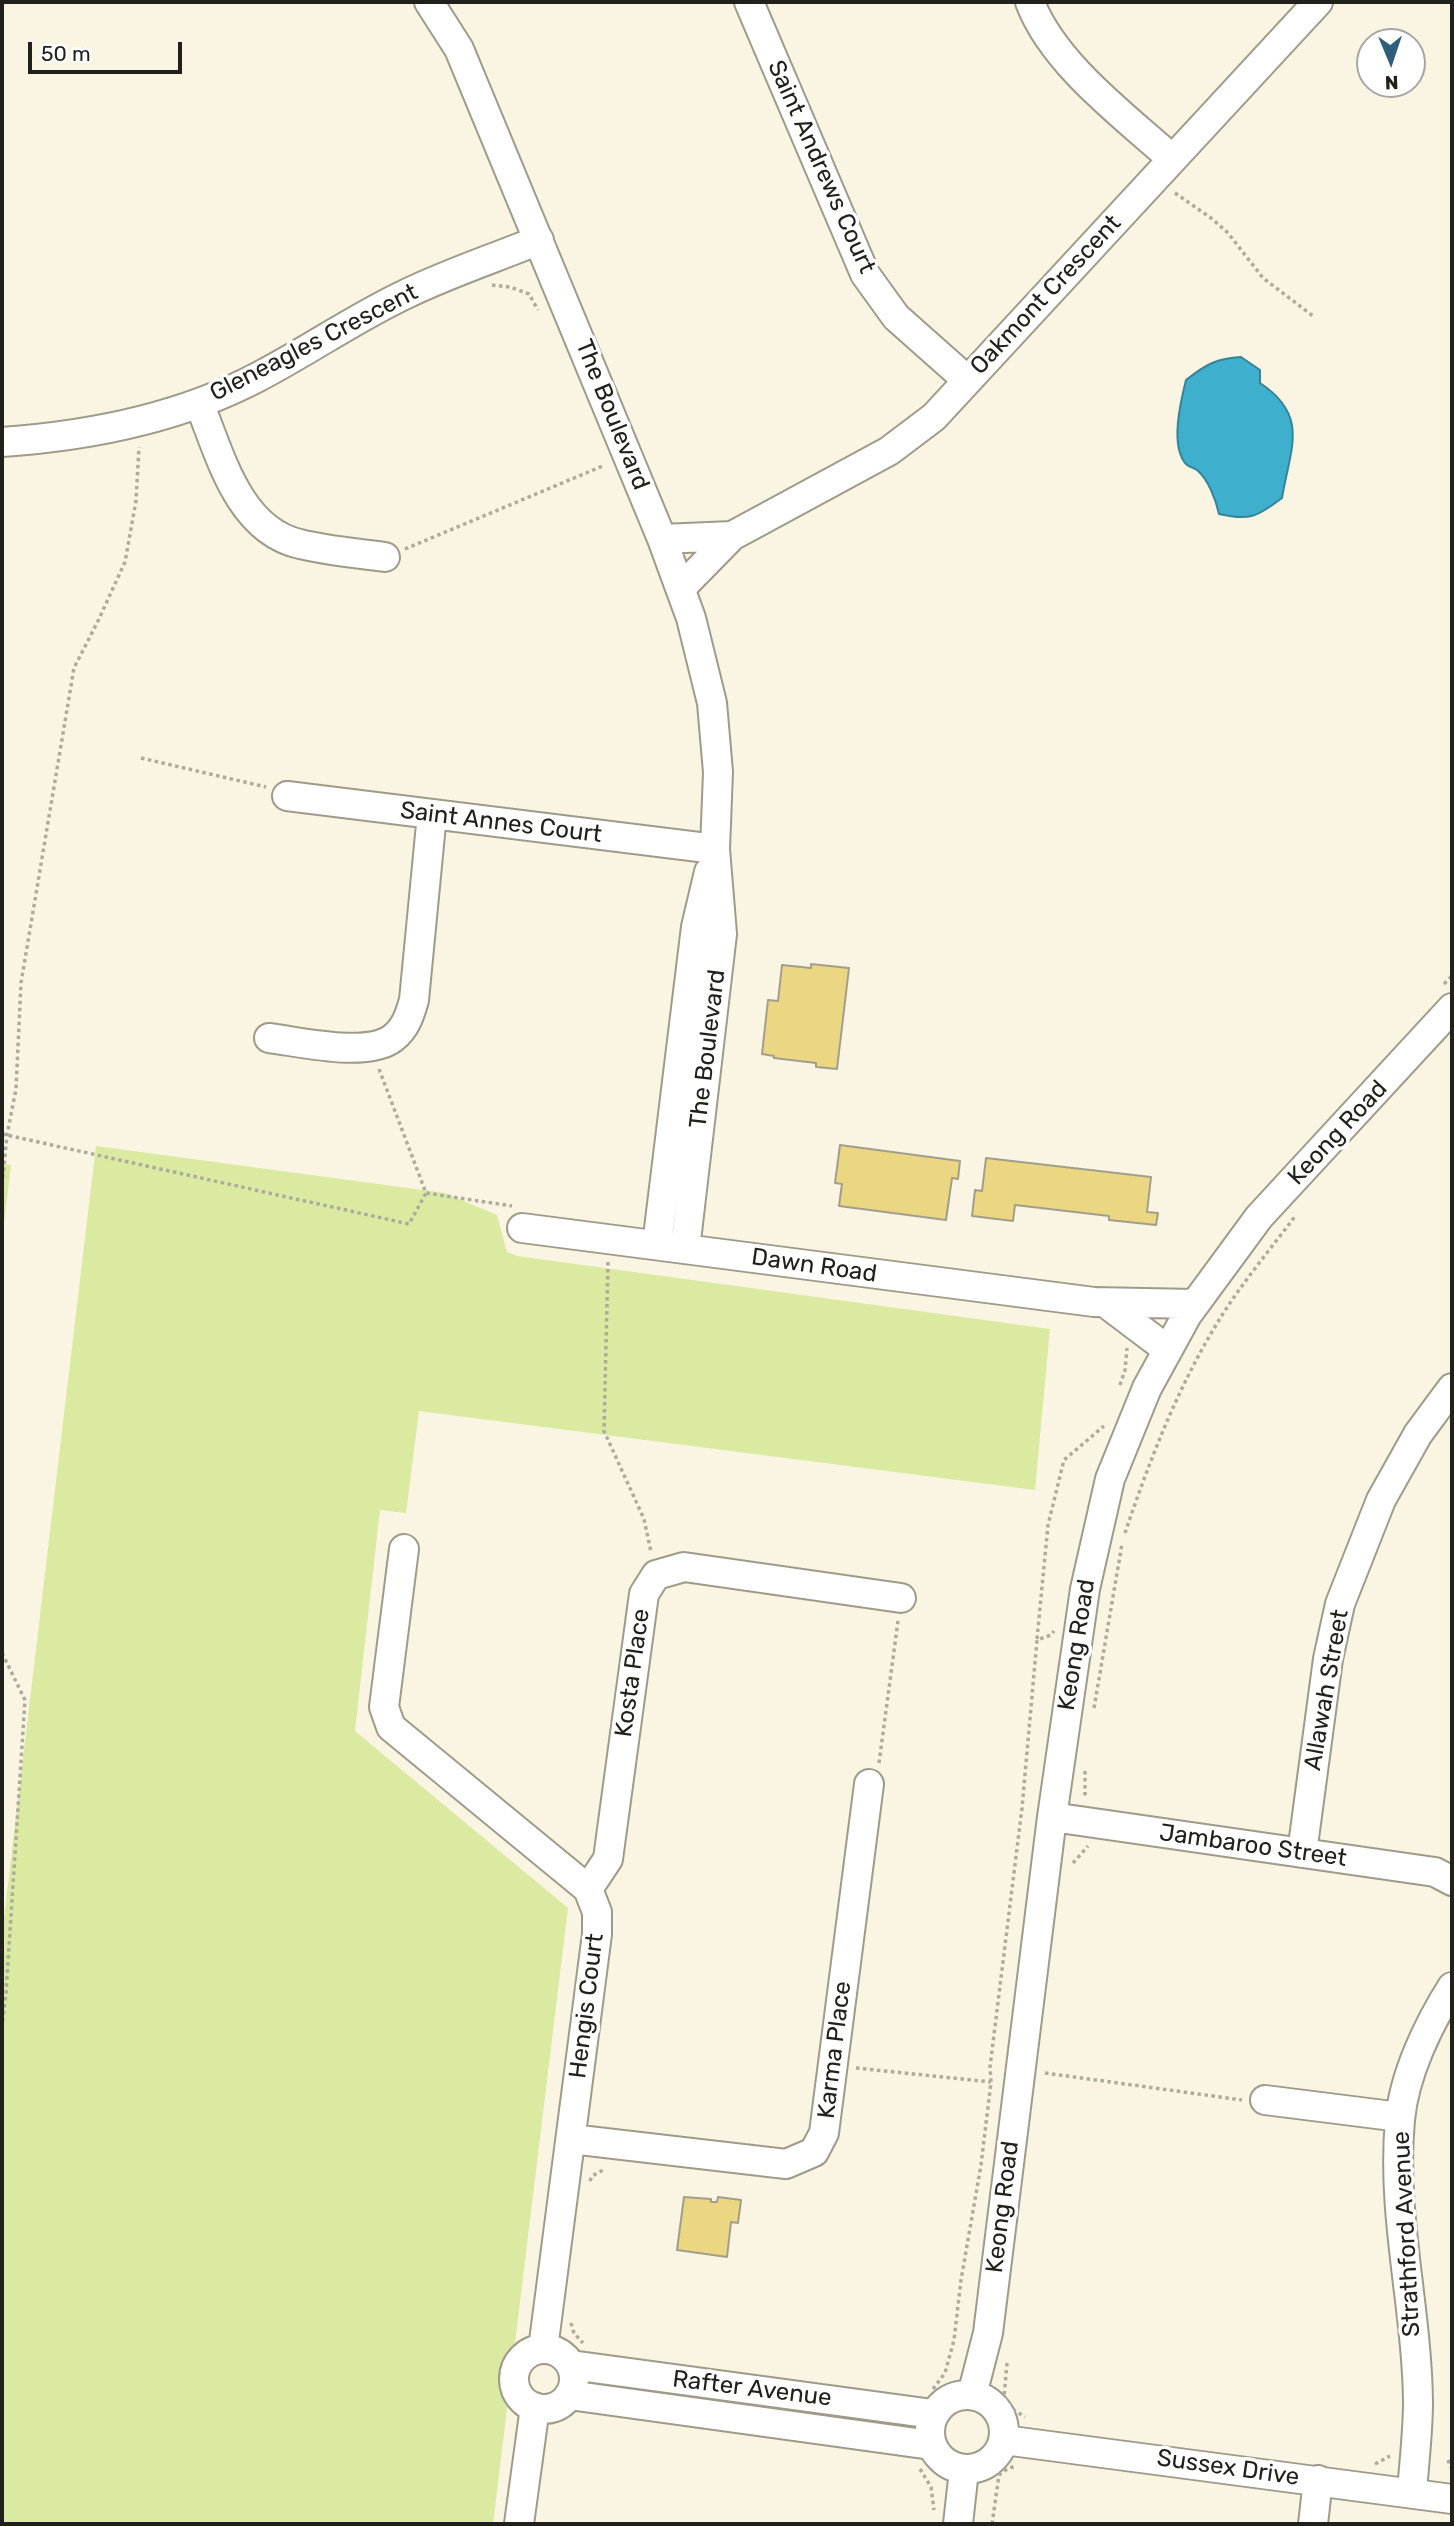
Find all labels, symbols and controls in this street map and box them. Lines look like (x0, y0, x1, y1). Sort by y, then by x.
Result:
scale bar (32, 28, 186, 72)
north arrow (1356, 28, 1426, 98)
text: 50 m (41, 41, 91, 66)
street label: Saint Andrews Court (761, 56, 881, 278)
text: N (1384, 71, 1399, 94)
street label: Oakmont Crescent (965, 209, 1127, 381)
street label: Gleneagles Crescent (205, 278, 423, 408)
street label: The Boulevard (569, 336, 655, 494)
street label: Saint Annes Court (398, 796, 604, 850)
street label: The Boulevard (684, 968, 732, 1130)
street label: Keong Road (1282, 1075, 1394, 1191)
street label: Dawn Road (749, 1243, 879, 1289)
street label: Keong Road (1052, 1577, 1102, 1713)
street label: Kosta Place (610, 1607, 656, 1739)
street label: Allawah Street (1299, 1607, 1355, 1773)
street label: Jambaroo Street (1157, 1819, 1349, 1873)
street label: Hengis Court (564, 1932, 610, 2080)
street label: Karma Place (812, 1980, 858, 2120)
street label: Strathford Avenue (1387, 2130, 1427, 2338)
street label: Keong Road (981, 2139, 1025, 2275)
street label: Rafter Avenue (671, 2365, 833, 2413)
street label: Sussex Drive (1155, 2444, 1301, 2492)

